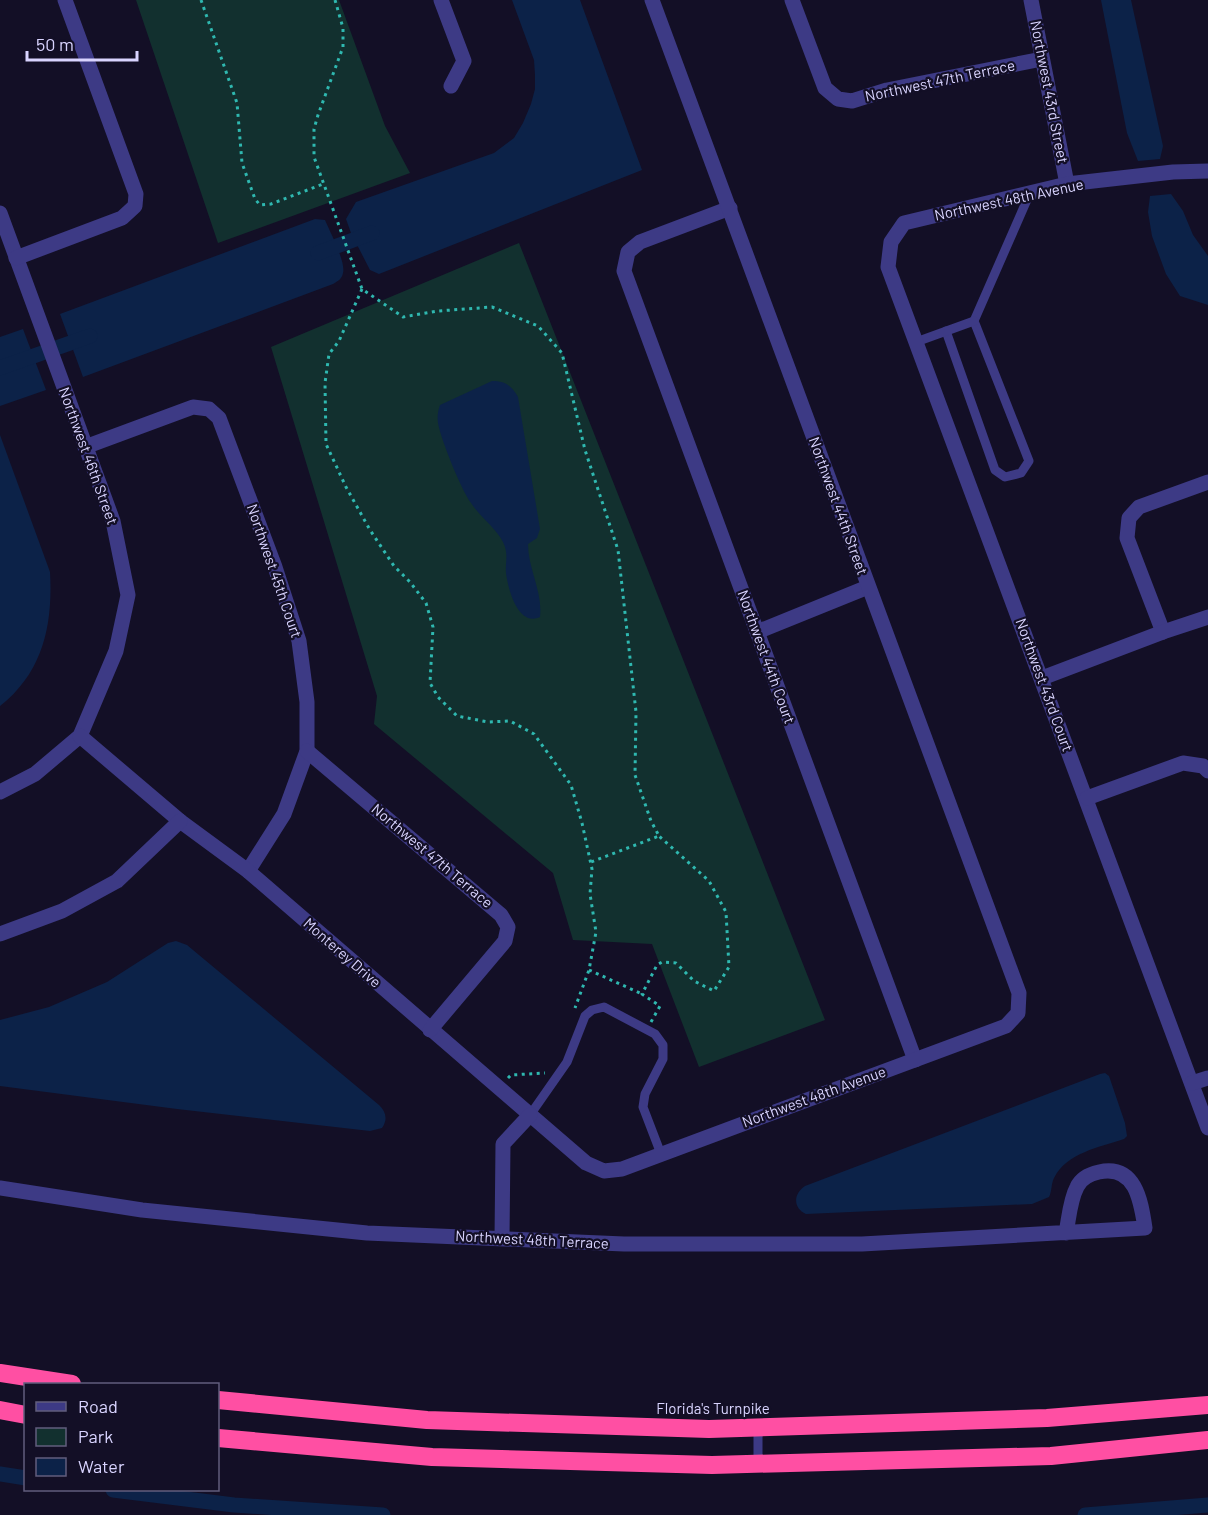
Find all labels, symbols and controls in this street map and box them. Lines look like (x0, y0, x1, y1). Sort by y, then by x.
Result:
street label: Northwest 43rd Street (1027, 19, 1073, 165)
scale bar (27, 24, 136, 62)
text: 50 m (36, 33, 74, 55)
street label: Northwest 47th Terrace (863, 55, 1016, 105)
street label: Northwest 48th Avenue (933, 174, 1085, 224)
street label: Northwest 46th Street (56, 384, 122, 527)
street label: Northwest 44th Street (806, 434, 872, 577)
street label: Northwest 45th Court (244, 501, 306, 640)
street label: Northwest 44th Court (734, 587, 800, 726)
street label: Northwest 43rd Court (1012, 616, 1077, 754)
street label: Northwest 47th Terrace (368, 799, 497, 911)
street label: Monterey Drive (300, 914, 385, 991)
street label: Northwest 48th Avenue (739, 1062, 888, 1130)
street label: Northwest 48th Terrace (455, 1226, 609, 1252)
legend (24, 1383, 219, 1491)
text: Road (78, 1395, 118, 1417)
street label: Florida's Turnpike (656, 1399, 770, 1417)
text: Park (78, 1425, 113, 1447)
text: Water (78, 1455, 125, 1477)

